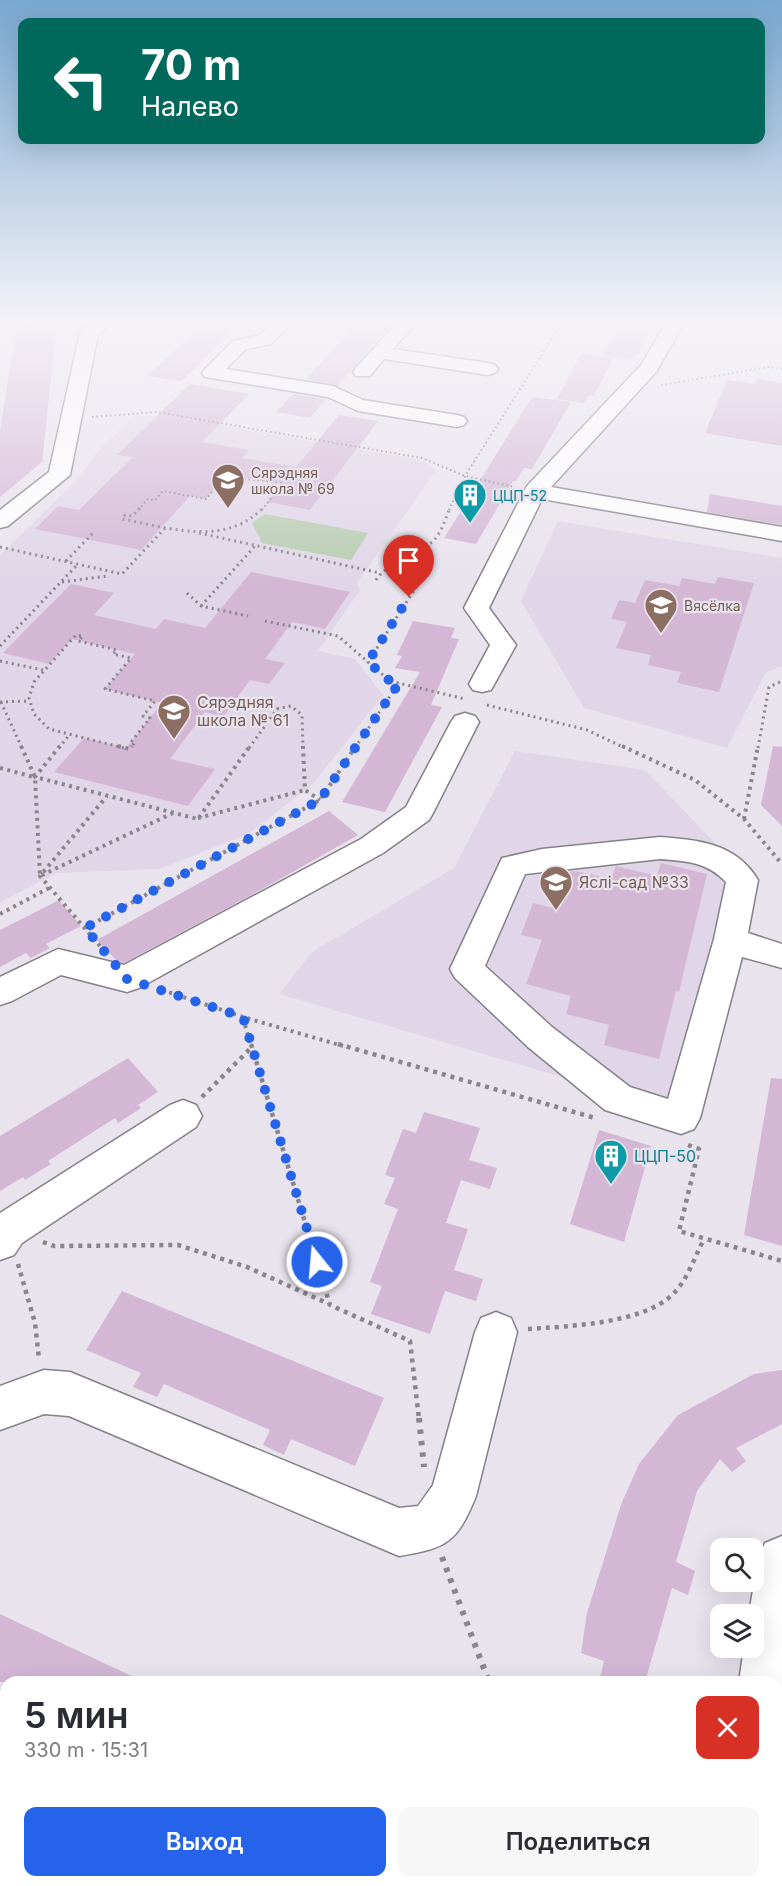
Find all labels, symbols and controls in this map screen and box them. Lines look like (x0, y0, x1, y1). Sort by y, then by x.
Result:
text: 70 m (141, 39, 241, 90)
icon: left (42, 42, 120, 120)
text: Налево (141, 90, 239, 123)
school or university icon: Сярэдняя школа № 69 (210, 462, 246, 509)
place label: Сярэдняя школа № 69 (251, 464, 335, 497)
building icon: ЦЦП-52 (452, 477, 488, 524)
place label: ЦЦП-52 (493, 487, 547, 504)
pin (383, 535, 434, 597)
icon: arrive (392, 544, 425, 577)
school or university icon: Вясёлка (643, 587, 679, 634)
place label: Вясёлка (684, 597, 741, 614)
place label: Сярэдняя школа № 61 (197, 692, 289, 730)
school or university icon: Сярэдняя школа № 61 (156, 693, 192, 740)
school or university icon: Яслі-сад №33 (538, 864, 574, 911)
place label: Яслі-сад №33 (579, 872, 689, 892)
building icon: ЦЦП-50 (593, 1138, 629, 1185)
place label: ЦЦП-50 (634, 1146, 696, 1166)
position arrow (285, 1230, 349, 1294)
map controls (710, 1538, 764, 1658)
button: search (710, 1538, 764, 1592)
button: layers (710, 1604, 764, 1658)
text: 5 мин (24, 1693, 129, 1737)
button: close (696, 1696, 759, 1759)
text: 330 m · 15:31 (24, 1738, 148, 1762)
button: Выход (24, 1807, 386, 1876)
button: Поделиться (398, 1807, 759, 1876)

